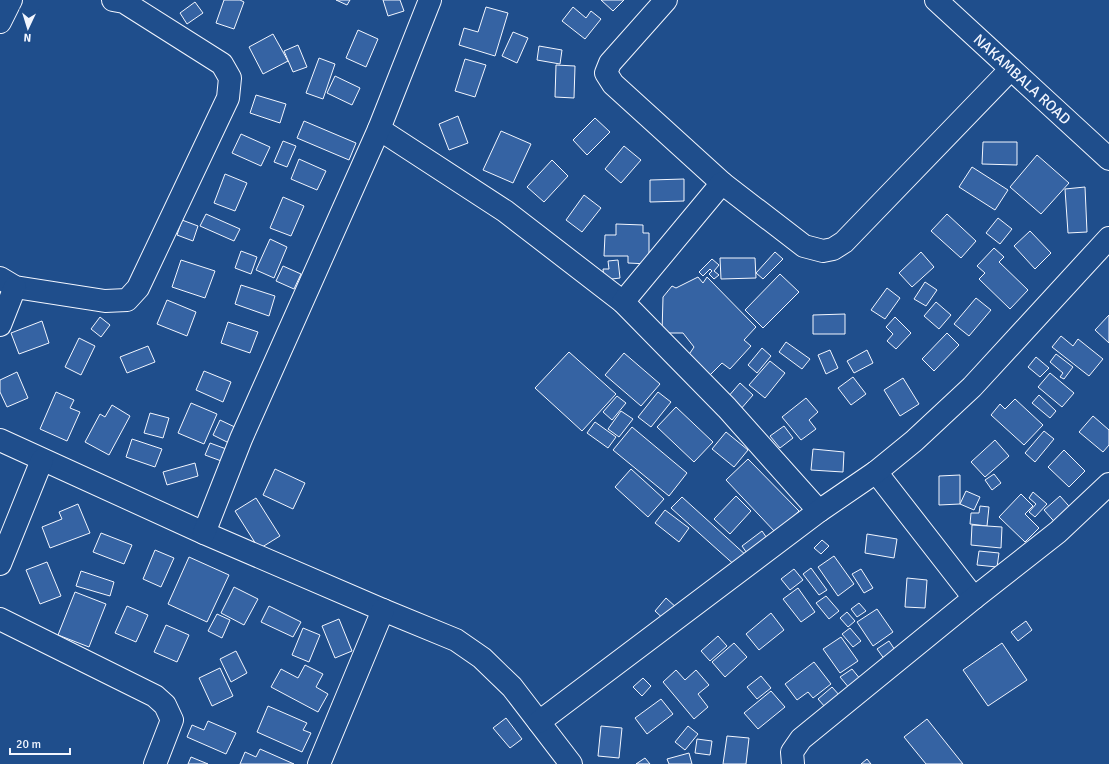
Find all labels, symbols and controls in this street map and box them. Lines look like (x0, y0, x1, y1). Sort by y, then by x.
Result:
north arrow (8, 8, 48, 48)
street label: NAKAMBALA ROAD (970, 30, 1074, 128)
text: N (23, 31, 32, 44)
scale bar (10, 730, 70, 756)
text: 20 m (16, 737, 41, 752)

